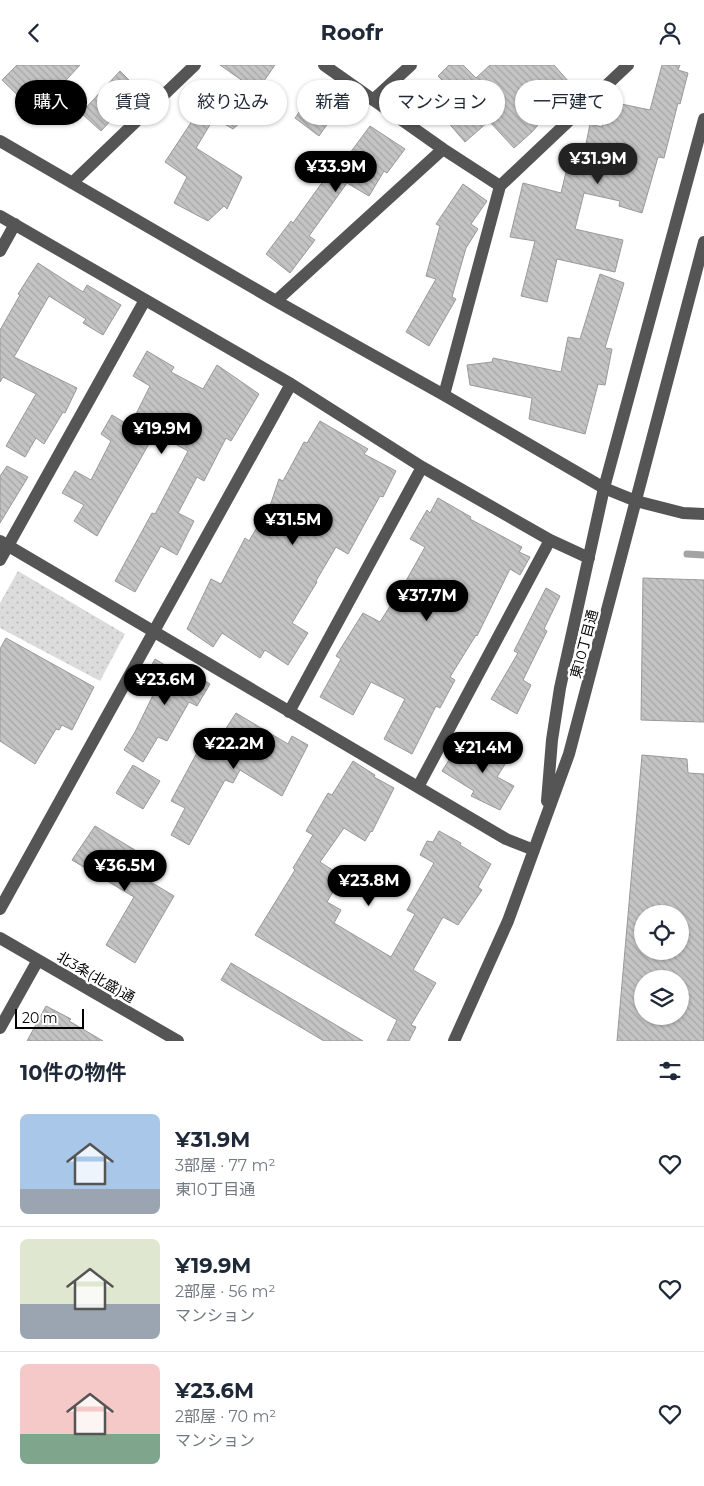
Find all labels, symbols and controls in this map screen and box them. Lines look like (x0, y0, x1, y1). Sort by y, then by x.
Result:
icon: back (20, 19, 48, 47)
text: Roofr (321, 19, 384, 46)
icon: person (656, 19, 684, 47)
chip: 購入 (15, 80, 87, 125)
chip: 賃貸 (97, 80, 169, 125)
chip: 絞り込み (179, 80, 287, 125)
chip: 新着 (297, 80, 369, 125)
chip: マンション (379, 80, 505, 125)
chip: 一戸建て (515, 80, 623, 125)
pin: ¥31.9M (557, 143, 639, 185)
text: ¥31.9M (569, 149, 627, 168)
pin: ¥33.9M (295, 151, 377, 193)
text: ¥33.9M (306, 157, 366, 176)
pin: ¥19.9M (121, 413, 203, 455)
text: ¥19.9M (133, 419, 191, 438)
pin: ¥31.5M (252, 503, 334, 546)
text: ¥31.5M (265, 510, 321, 529)
pin: ¥37.7M (386, 579, 468, 622)
text: ¥37.7M (397, 586, 457, 605)
street label: 東10丁目通 (566, 608, 602, 680)
pin: ¥23.6M (124, 663, 206, 706)
text: ¥23.6M (135, 670, 195, 689)
pin: ¥22.2M (193, 727, 275, 770)
pin: ¥21.4M (442, 731, 524, 774)
text: ¥22.2M (204, 734, 264, 753)
text: ¥21.4M (454, 738, 512, 757)
pin: ¥36.5M (84, 849, 166, 892)
text: ¥36.5M (95, 856, 155, 875)
pin: ¥23.8M (328, 865, 410, 907)
text: ¥23.8M (339, 871, 399, 890)
map controls (634, 905, 689, 1025)
button: locate (634, 905, 689, 960)
street label: 北3条(北盛)通 (54, 947, 138, 1007)
button: layers (634, 970, 689, 1025)
scale bar (15, 1006, 84, 1029)
text: 20 m (22, 1009, 58, 1027)
icon: filters (656, 1057, 684, 1085)
text: 10件の物件 (20, 1060, 127, 1085)
text: ¥31.9M (175, 1127, 250, 1152)
icon: home (60, 1134, 120, 1194)
icon: heart (656, 1150, 684, 1178)
text: 3部屋 · 77 m² (175, 1156, 275, 1175)
text: 東10丁目通 (175, 1180, 255, 1199)
text: ¥19.9M (175, 1253, 251, 1278)
icon: home (60, 1259, 120, 1319)
icon: heart (656, 1275, 684, 1303)
text: 2部屋 · 56 m² (175, 1282, 275, 1301)
text: マンション (175, 1306, 255, 1325)
text: ¥23.6M (175, 1378, 254, 1403)
icon: home (60, 1384, 120, 1444)
icon: heart (656, 1400, 684, 1428)
text: 2部屋 · 70 m² (175, 1407, 276, 1426)
text: マンション (175, 1431, 255, 1450)

